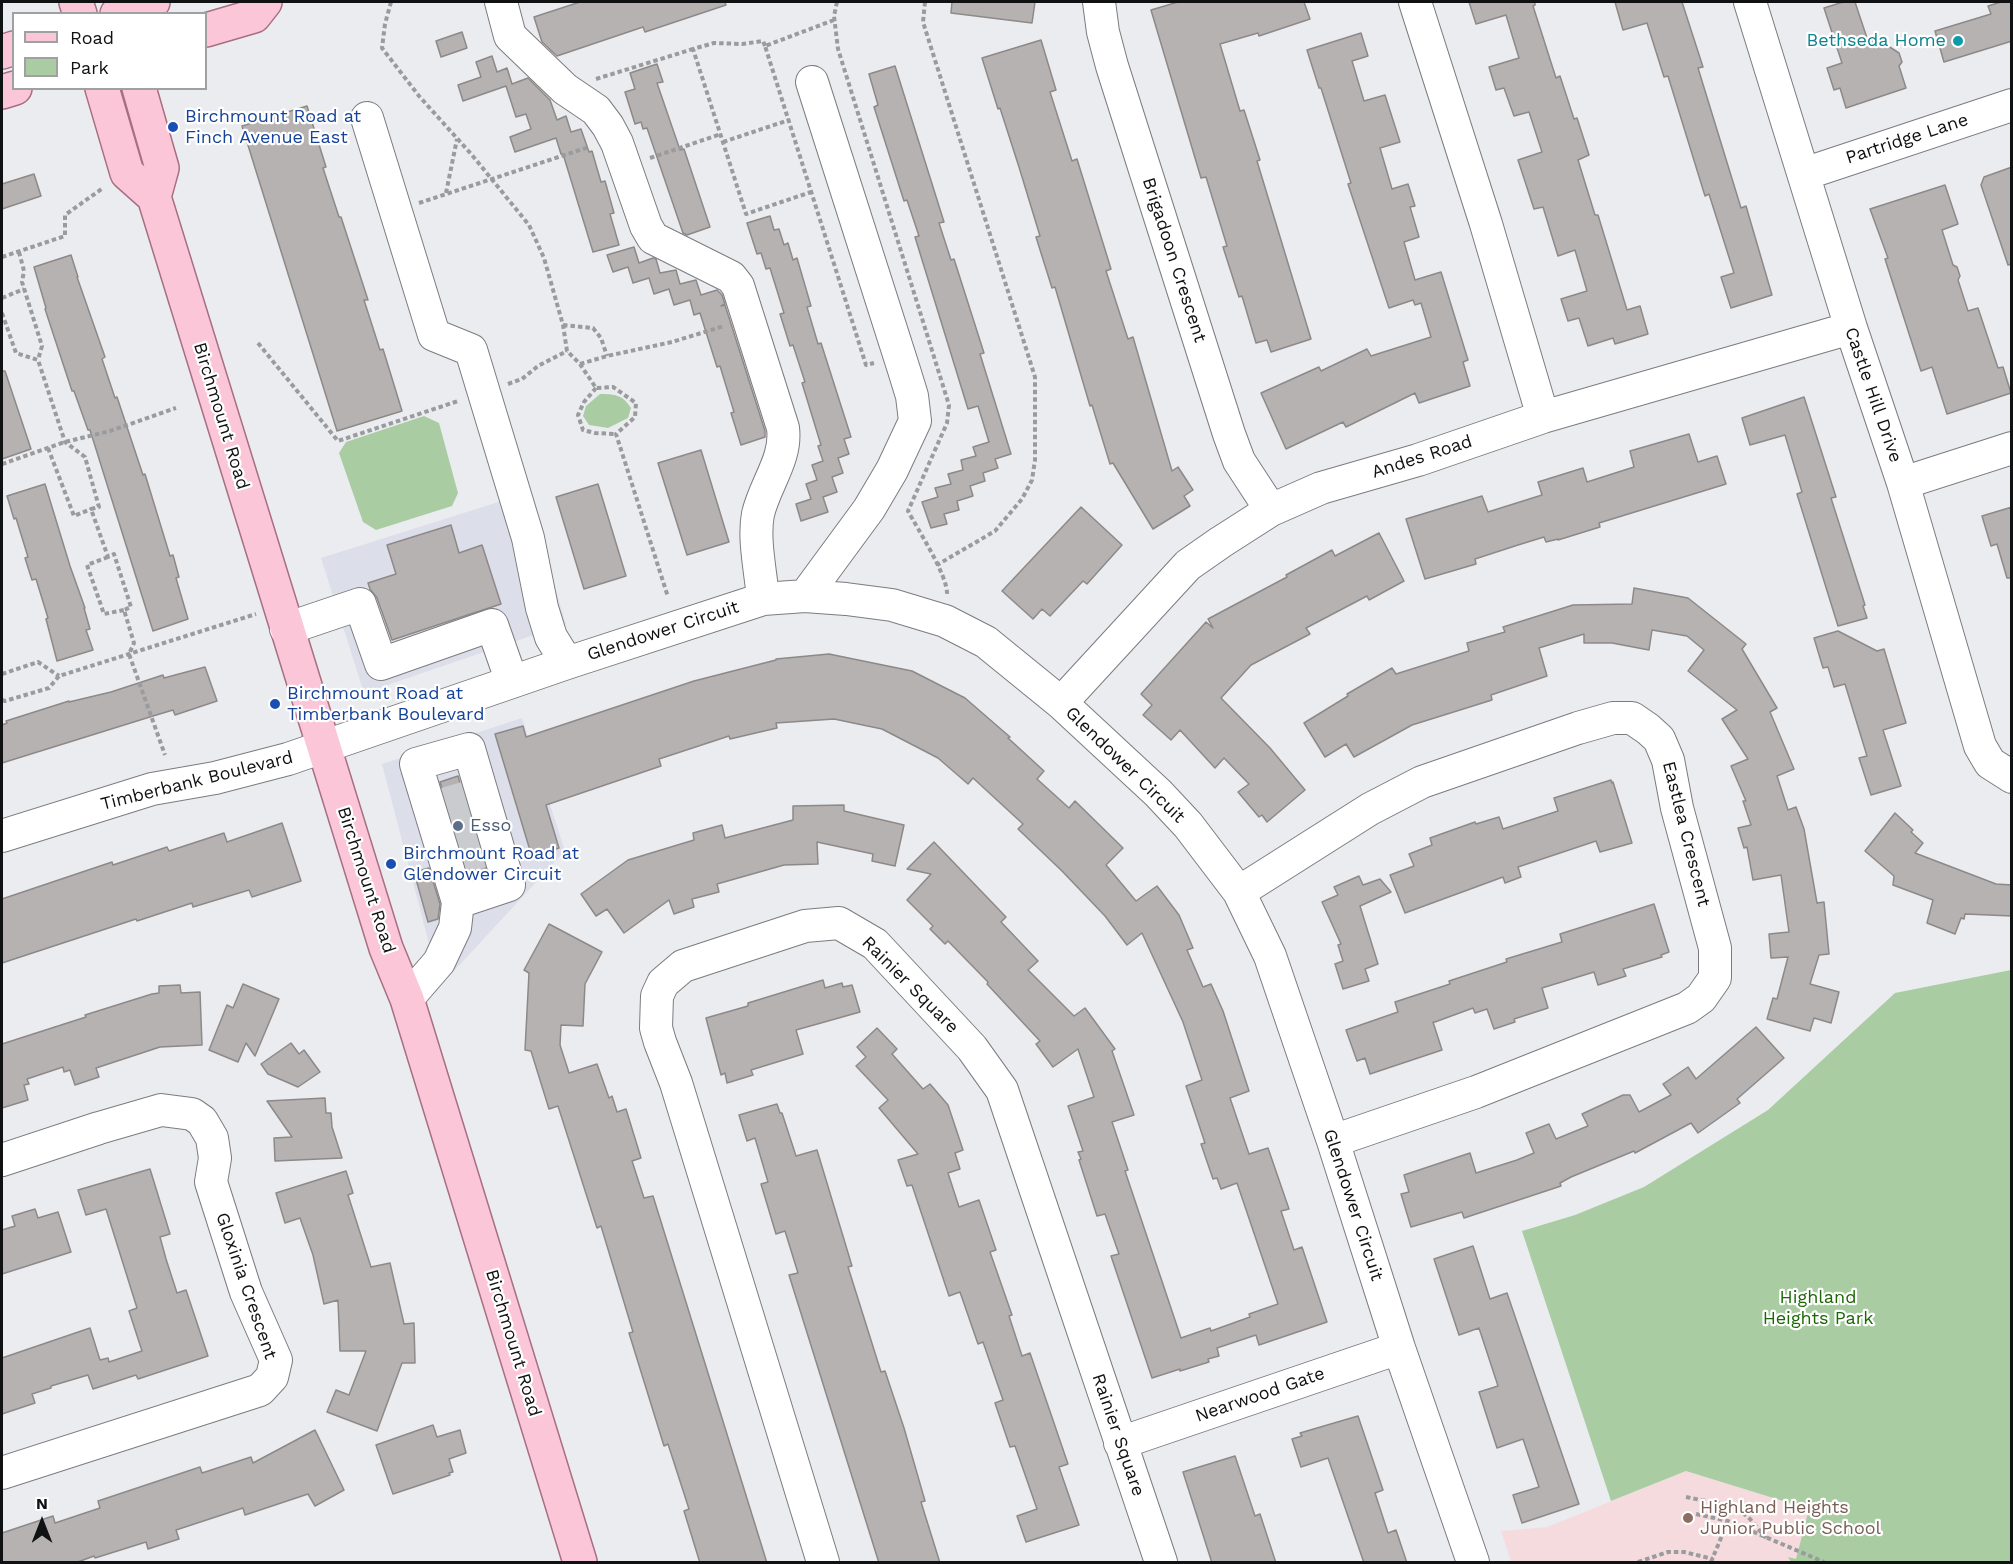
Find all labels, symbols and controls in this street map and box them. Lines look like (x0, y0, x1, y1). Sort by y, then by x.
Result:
legend (12, 12, 207, 90)
text: Road (70, 27, 114, 48)
place label: Bethseda Home (1807, 30, 1946, 52)
marker: Bethseda Home (1951, 34, 1965, 48)
text: Park (70, 57, 109, 78)
place label: Birchmount Road at Finch Avenue East (185, 106, 361, 148)
street label: Partridge Lane (1843, 109, 1971, 169)
marker: Birchmount Road at Finch Avenue East (166, 120, 180, 134)
street label: Brigadoon Crescent (1137, 175, 1211, 345)
street label: Castle Hill Drive (1840, 325, 1906, 465)
street label: Birchmount Road (188, 340, 254, 492)
street label: Andes Road (1369, 431, 1475, 483)
street label: Glendower Circuit (584, 596, 742, 666)
place label: Birchmount Road at Timberbank Boulevard (287, 683, 484, 726)
marker: Birchmount Road at Timberbank Boulevard (268, 697, 282, 711)
street label: Glendower Circuit (1061, 702, 1189, 828)
street label: Timberbank Boulevard (99, 747, 295, 815)
street label: Eastlea Crescent (1657, 759, 1715, 909)
street label: Birchmount Road (332, 804, 400, 956)
place label: Esso (470, 815, 511, 837)
marker: Esso (451, 819, 465, 833)
place label: Birchmount Road at Glendower Circuit (403, 843, 579, 886)
marker: Birchmount Road at Glendower Circuit (384, 857, 398, 871)
street label: Rainier Square (857, 932, 963, 1038)
street label: Glendower Circuit (1318, 1126, 1388, 1284)
street label: Gloxinia Crescent (211, 1210, 281, 1362)
street label: Birchmount Road (480, 1267, 546, 1419)
park label: Highland Heights Park (1763, 1287, 1873, 1330)
street label: Nearwood Gate (1192, 1363, 1328, 1427)
street label: Rainier Square (1087, 1371, 1149, 1499)
north arrow (12, 1492, 72, 1552)
text: N (36, 1494, 48, 1513)
place label: Highland Heights Junior Public School (1700, 1497, 1881, 1540)
marker: Highland Heights Junior Public School (1681, 1511, 1695, 1525)

